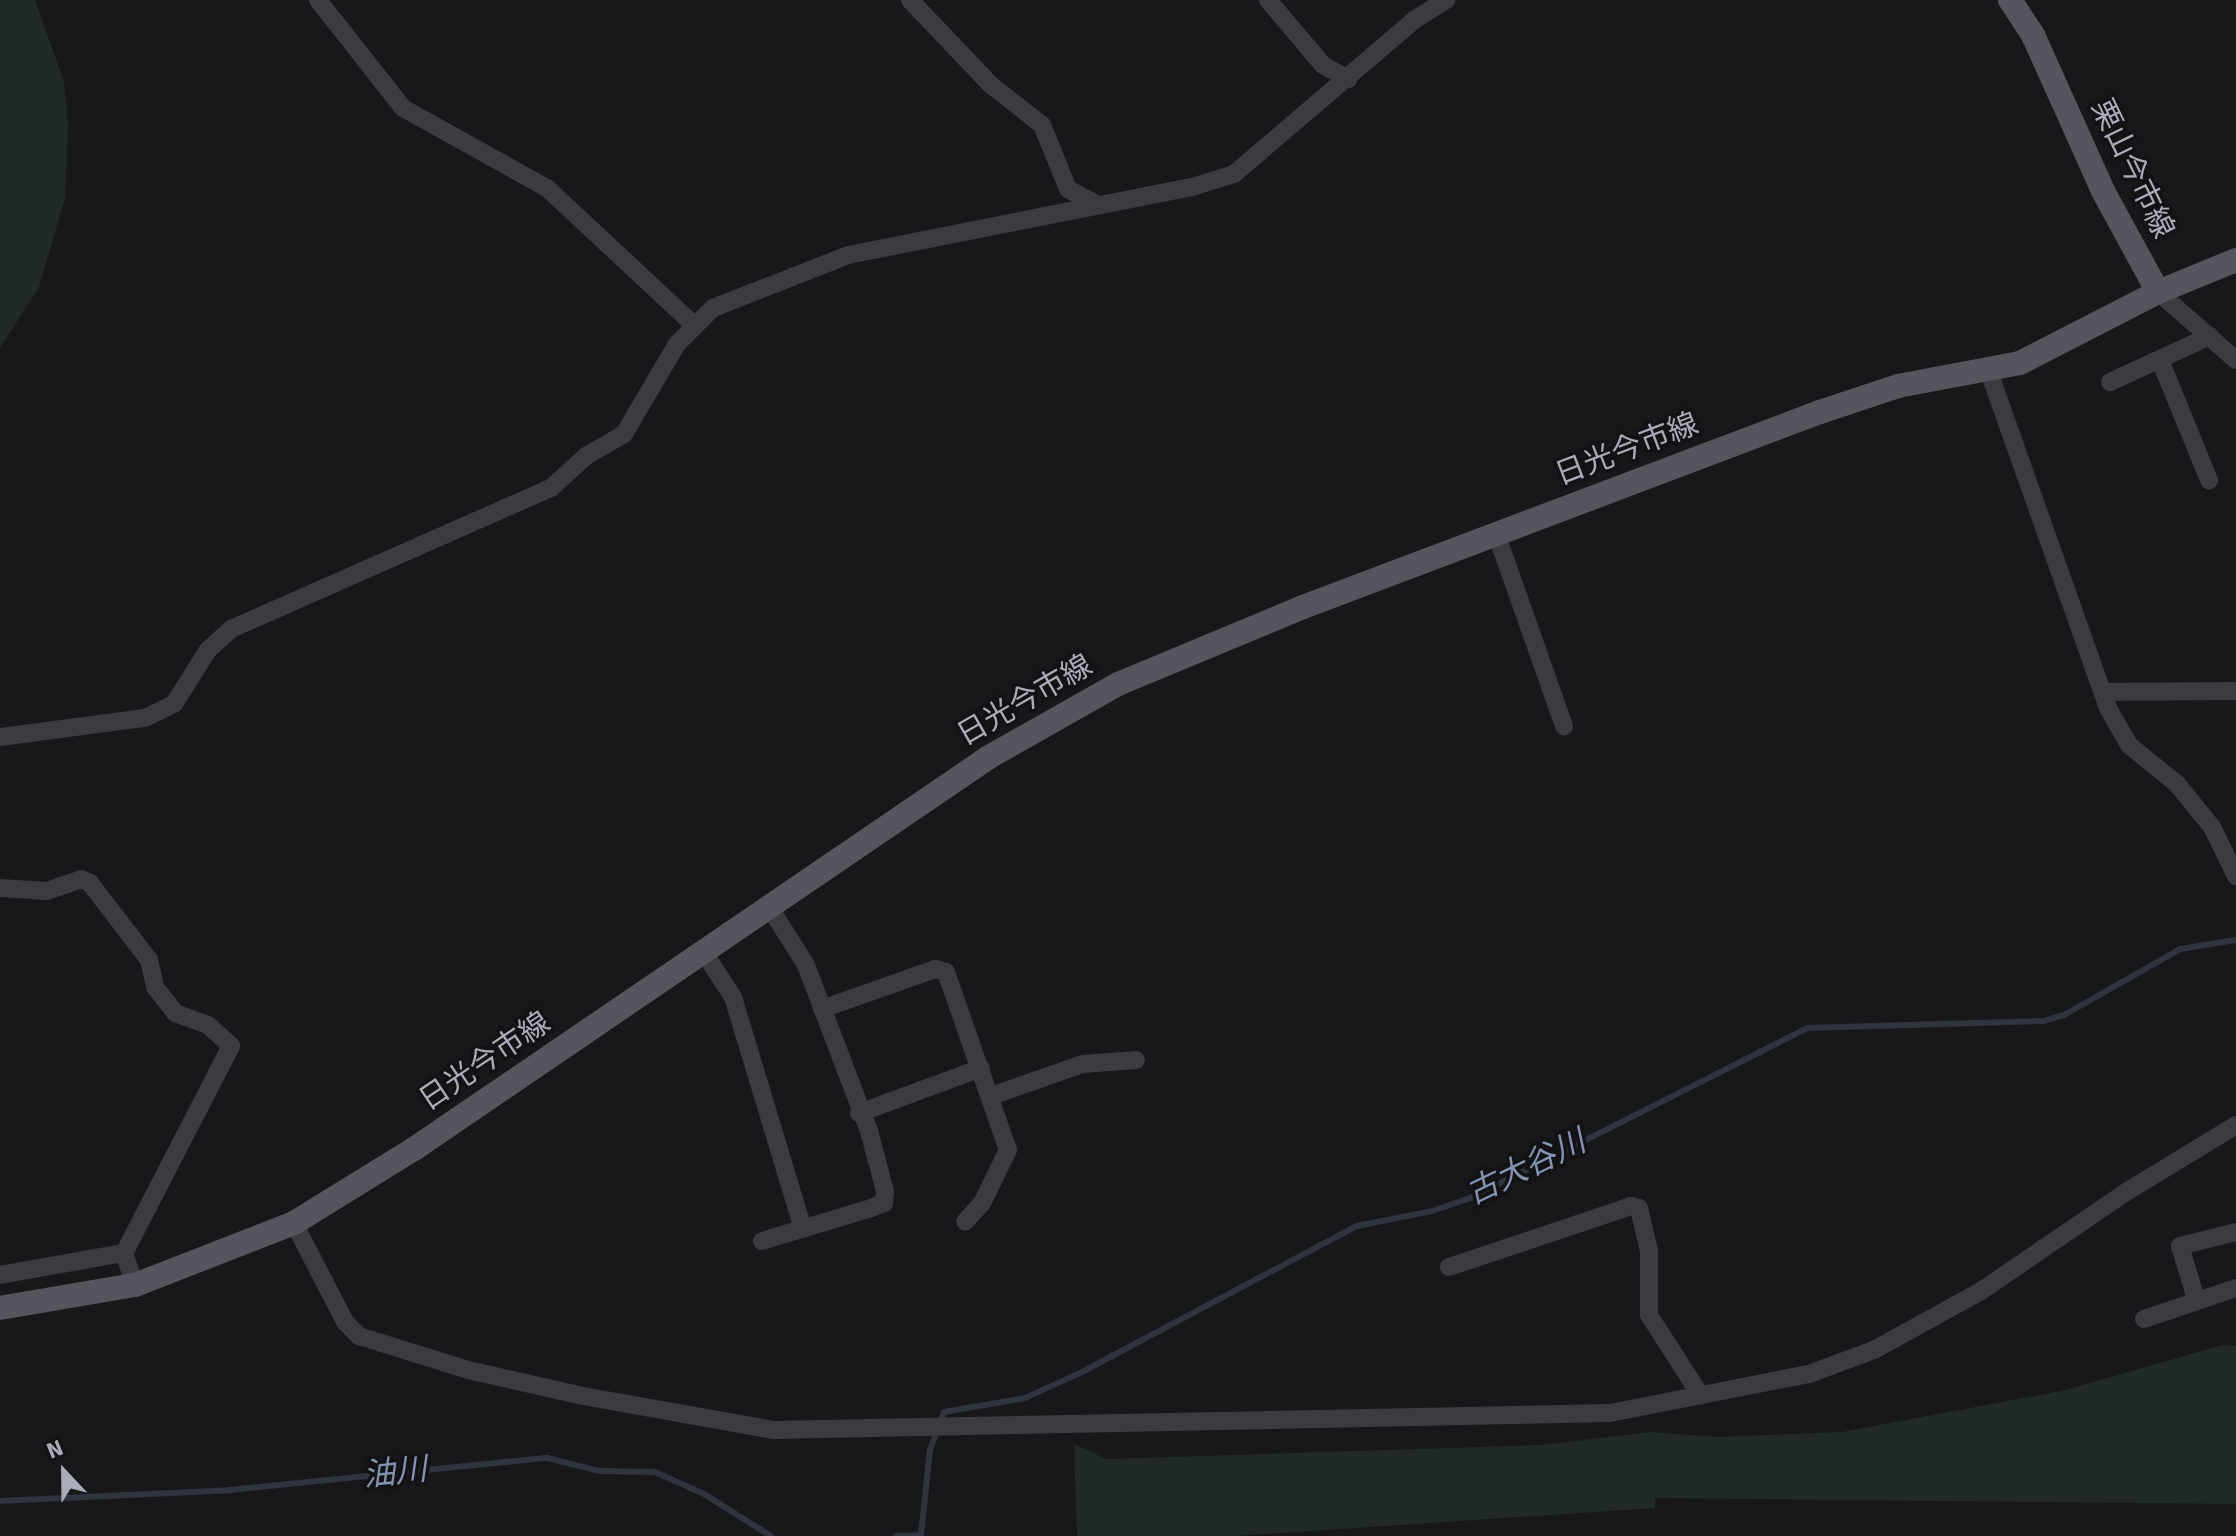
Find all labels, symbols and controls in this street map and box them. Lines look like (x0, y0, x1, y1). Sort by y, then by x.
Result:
street label: 栗山今市線 (2083, 94, 2181, 244)
street label: 日光今市線 (1551, 406, 1703, 494)
street label: 日光今市線 (951, 648, 1099, 754)
street label: 日光今市線 (413, 1005, 557, 1119)
water label: 古大谷川 (1460, 1123, 1592, 1213)
north arrow (24, 1432, 104, 1512)
text: N (43, 1434, 67, 1465)
water label: 油川 (361, 1451, 429, 1495)

